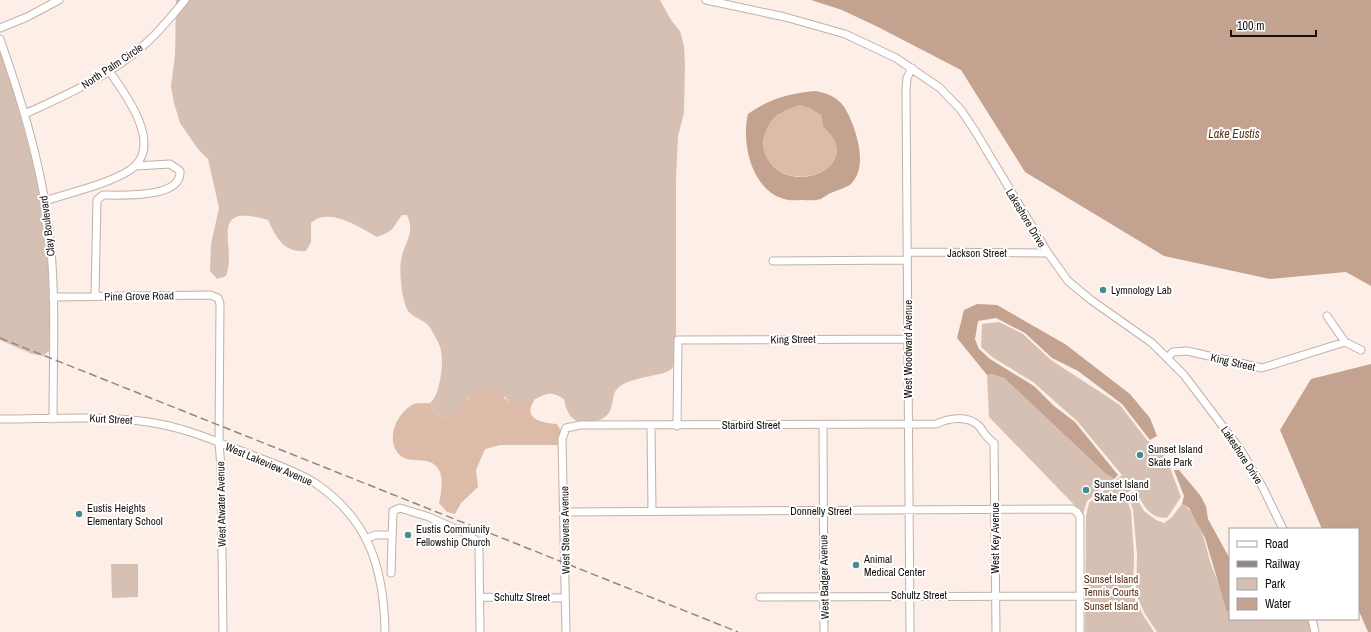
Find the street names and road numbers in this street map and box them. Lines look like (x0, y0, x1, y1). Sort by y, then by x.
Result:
street label: North Palm Circle (79, 40, 145, 92)
street label: Lakeshore Drive (1003, 186, 1049, 250)
street label: Clay Boulevard (36, 195, 58, 257)
street label: Jackson Street (947, 246, 1007, 260)
street label: Pine Grove Road (104, 288, 174, 304)
street label: West Woodward Avenue (901, 300, 915, 398)
street label: King Street (770, 332, 816, 346)
street label: King Street (1209, 350, 1257, 374)
street label: Kurt Street (89, 411, 133, 427)
street label: Starbird Street (722, 418, 781, 432)
street label: Lakeshore Drive (1218, 423, 1266, 487)
street label: West Lakeview Avenue (223, 439, 315, 489)
street label: West Atwater Avenue (213, 461, 229, 547)
street label: West Stevens Avenue (557, 486, 573, 574)
street label: West Key Avenue (988, 503, 1002, 573)
street label: Donnelly Street (790, 504, 852, 518)
street label: West Badger Avenue (816, 535, 832, 619)
street label: Schultz Street (891, 588, 948, 602)
street label: Schultz Street (494, 590, 551, 604)

